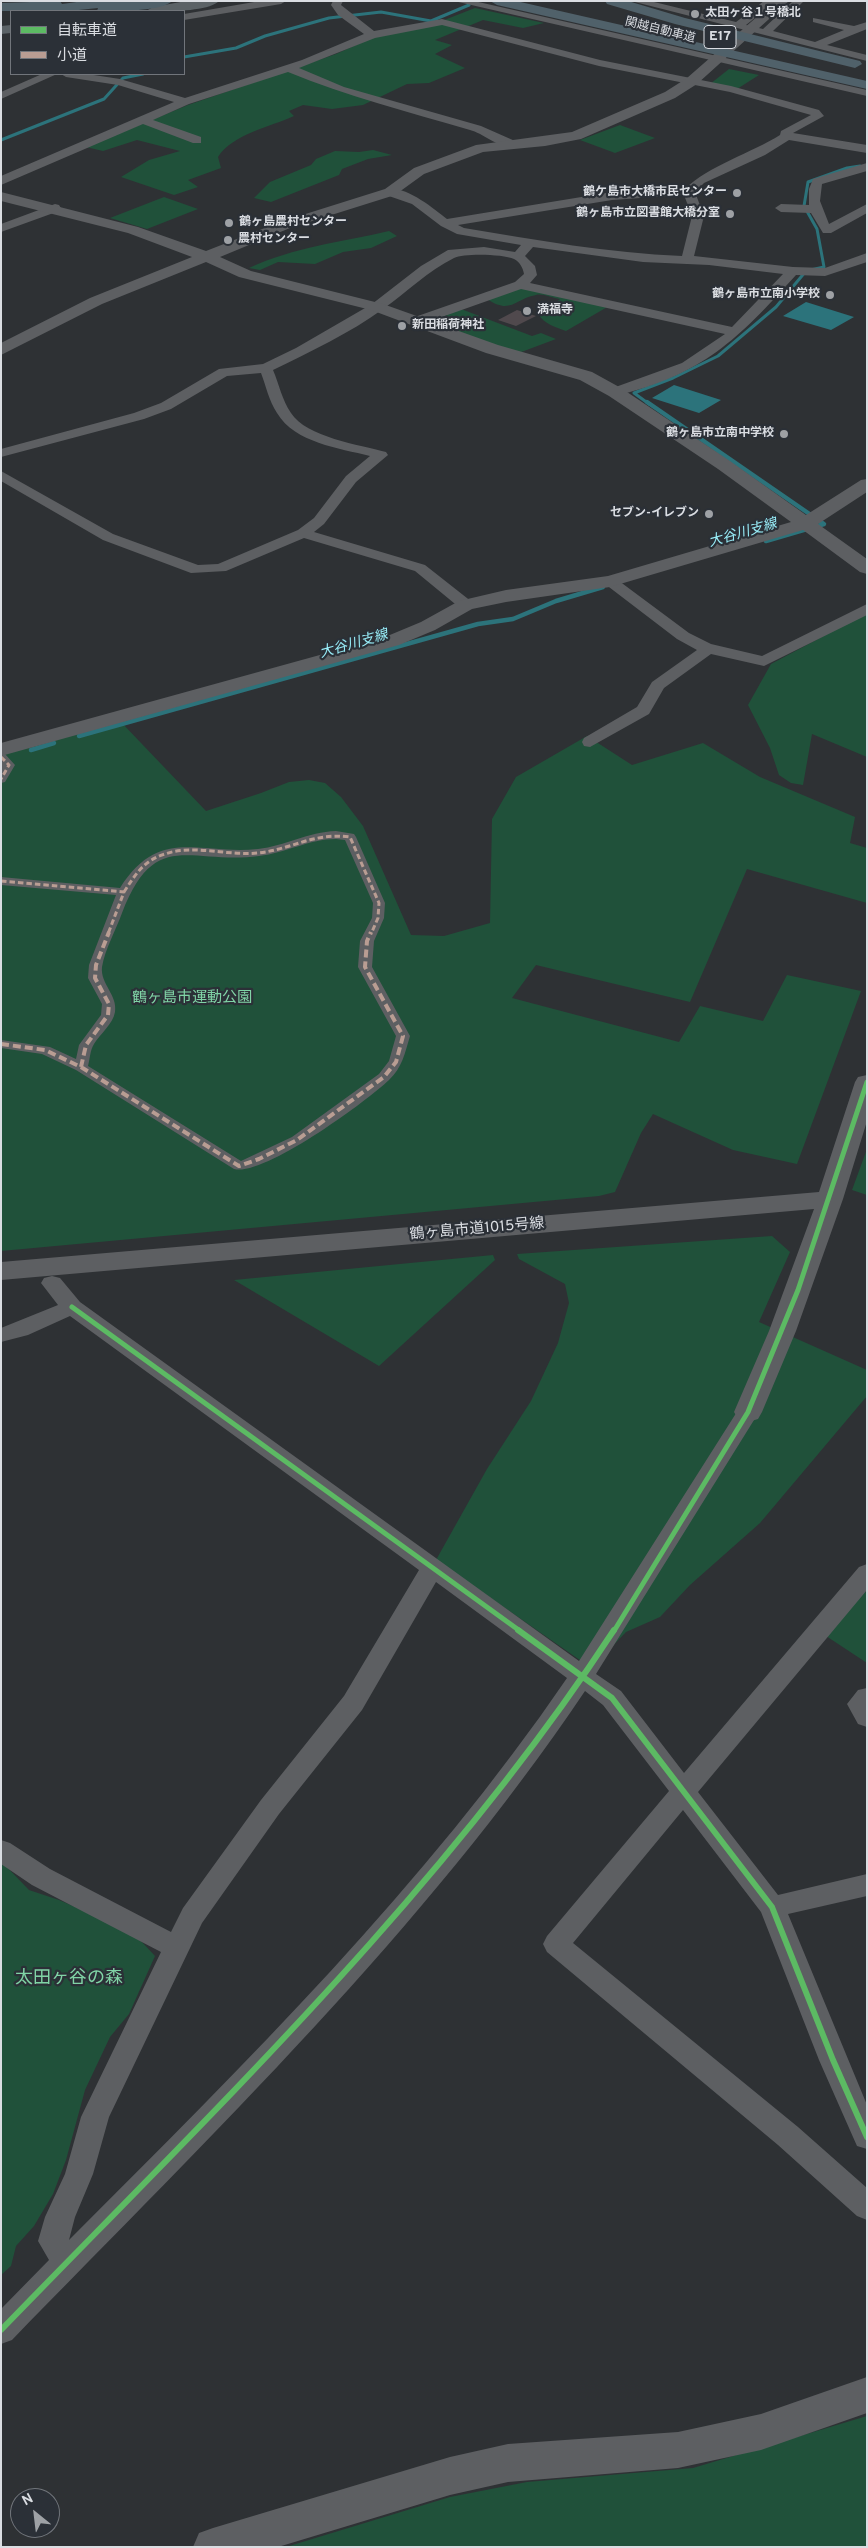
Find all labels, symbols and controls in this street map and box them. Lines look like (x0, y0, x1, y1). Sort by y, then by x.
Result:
place label: 太田ヶ谷１号橋北 (705, 7, 801, 21)
marker: 太田ヶ谷１号橋北 (689, 8, 701, 20)
legend (10, 10, 185, 75)
street label: 関越自動車道 (623, 15, 697, 47)
text: 自転車道 (57, 22, 117, 41)
road number: E17 (704, 26, 736, 48)
text: 小道 (57, 47, 87, 66)
place label: 鶴ケ島市大橋市民センター (583, 186, 727, 200)
marker: 鶴ケ島市大橋市民センター (731, 187, 743, 199)
place label: 鶴ヶ島市立図書館大橋分室 (576, 207, 720, 221)
marker: 鶴ヶ島市立図書館大橋分室 (724, 208, 736, 220)
place label: 鶴ヶ島農村センター (239, 216, 347, 230)
marker: 鶴ヶ島農村センター (223, 217, 235, 229)
place label: 農村センター (238, 233, 310, 247)
marker: 農村センター (222, 234, 234, 246)
place label: 鶴ヶ島市立南小学校 (712, 288, 820, 302)
marker: 鶴ヶ島市立南小学校 (824, 289, 836, 301)
place label: 満福寺 (537, 304, 573, 318)
marker: 満福寺 (521, 305, 533, 317)
place label: 新田稲荷神社 (412, 319, 484, 333)
marker: 新田稲荷神社 (396, 320, 408, 332)
place label: 鶴ヶ島市立南中学校 (666, 427, 774, 441)
marker: 鶴ヶ島市立南中学校 (778, 428, 790, 440)
place label: セブン-イレブン (610, 507, 699, 521)
marker: セブン-イレブン (703, 508, 715, 520)
water label: 大谷川支線 (707, 516, 779, 552)
water label: 大谷川支線 (318, 627, 390, 663)
park label: 鶴ヶ島市運動公園 (132, 990, 252, 1008)
street label: 鶴ヶ島市道1015号線 (409, 1215, 545, 1245)
park label: 太田ヶ谷の森 (15, 1968, 123, 1990)
north arrow (10, 2488, 60, 2538)
text: N (19, 2490, 36, 2510)

